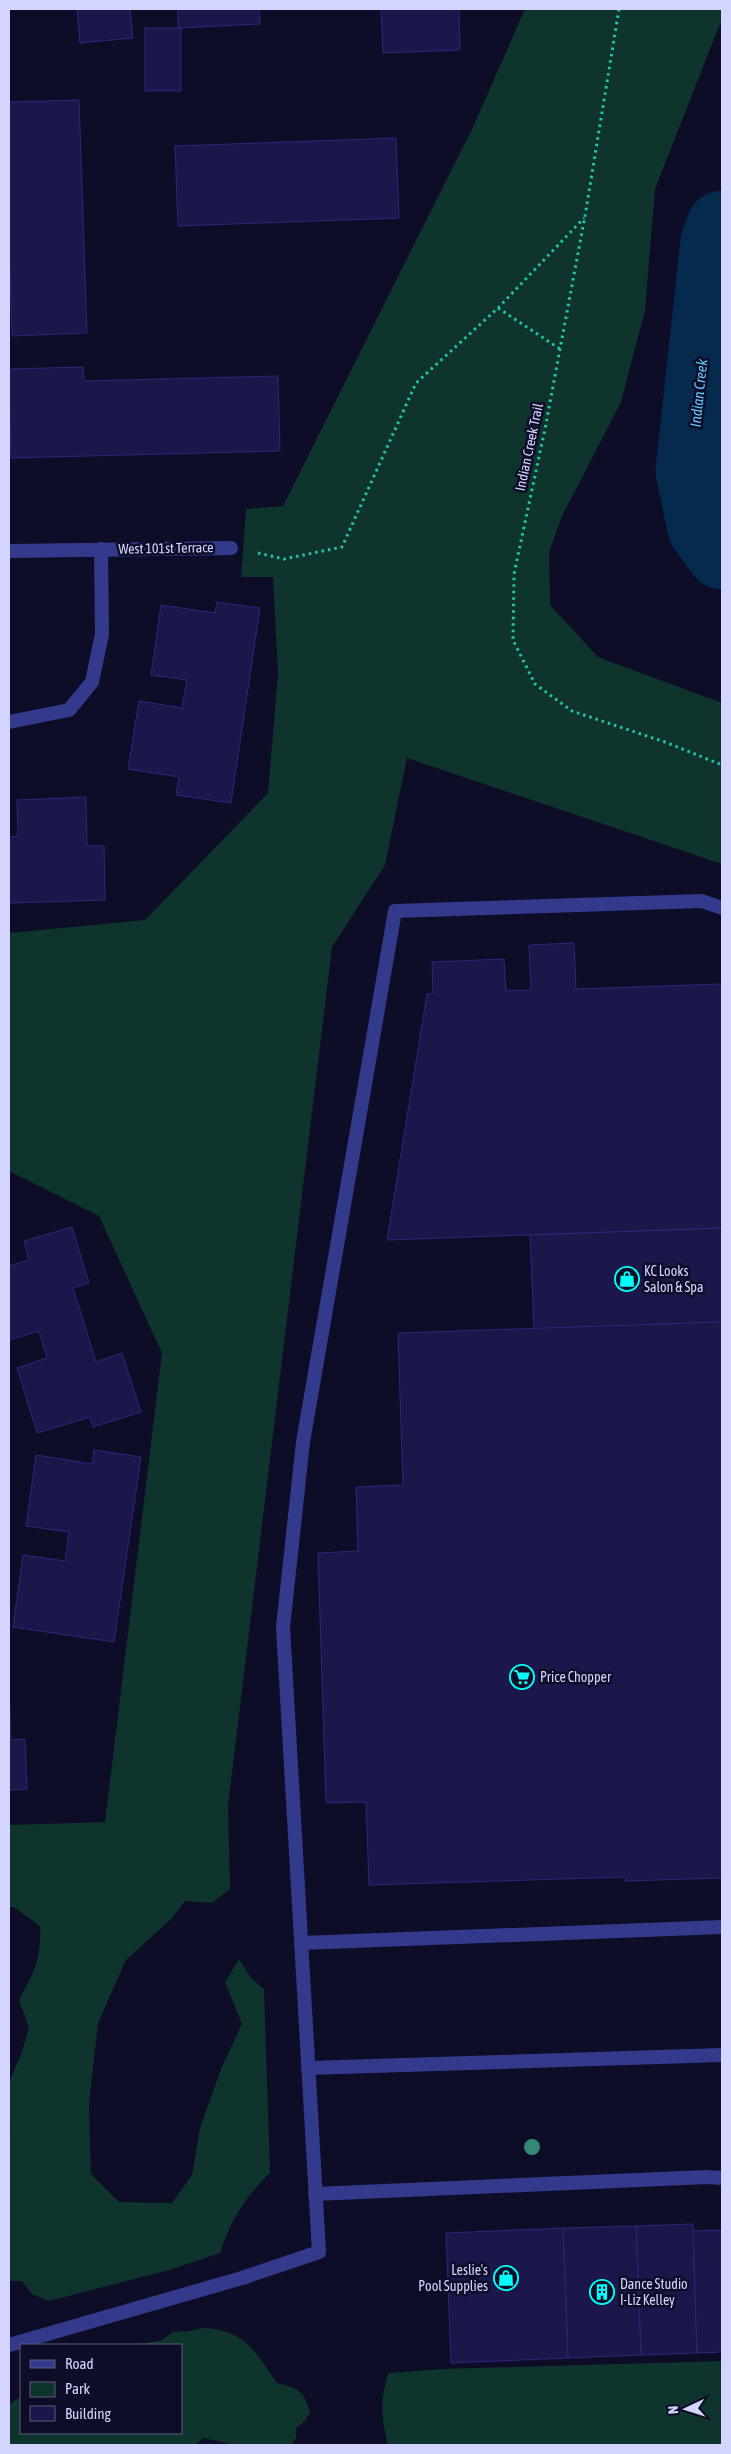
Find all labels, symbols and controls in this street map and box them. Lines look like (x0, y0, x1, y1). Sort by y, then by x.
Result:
water label: Indian Creek (686, 358, 711, 428)
street label: Indian Creek Trail (512, 401, 546, 492)
street label: West 101st Terrace (118, 539, 214, 557)
place label: KC Looks Salon & Spa (644, 1263, 703, 1295)
shop icon: KC Looks Salon & Spa (614, 1266, 640, 1292)
supermarket icon: Price Chopper (509, 1664, 535, 1690)
place label: Price Chopper (540, 1669, 612, 1685)
place label: Leslie's Pool Supplies (418, 2262, 488, 2294)
shop icon: Leslie's Pool Supplies (493, 2265, 519, 2291)
place label: Dance Studio I-Liz Kelley (620, 2276, 688, 2308)
building icon: Dance Studio I-Liz Kelley (589, 2279, 615, 2305)
legend (20, 2344, 182, 2434)
text: Road (65, 2355, 94, 2372)
text: Park (65, 2380, 90, 2397)
north arrow (661, 2384, 711, 2434)
text: Building (65, 2405, 111, 2422)
text: N (665, 2405, 681, 2415)

